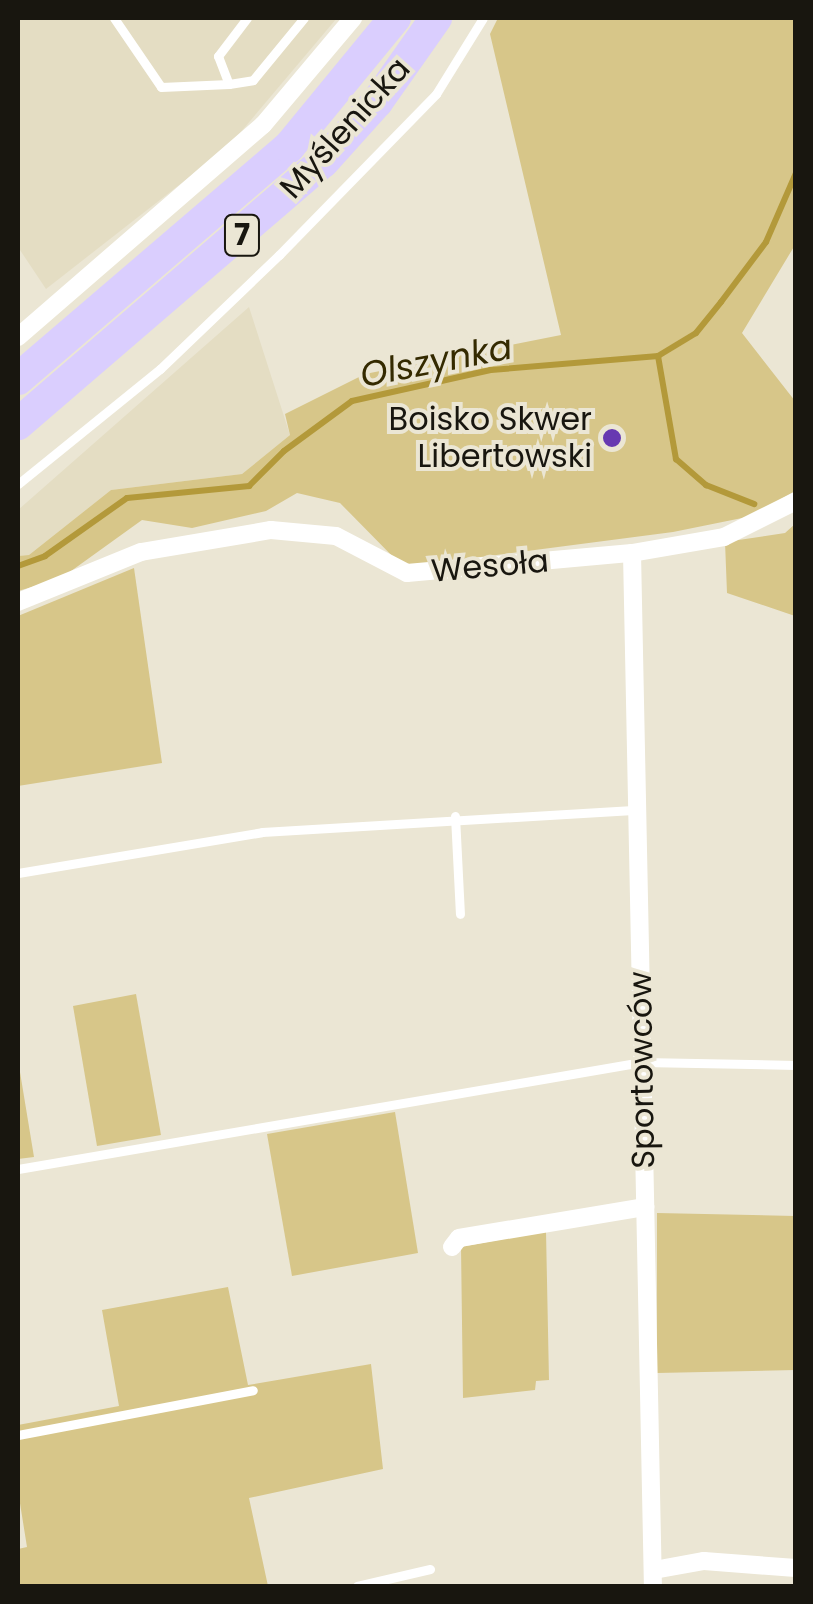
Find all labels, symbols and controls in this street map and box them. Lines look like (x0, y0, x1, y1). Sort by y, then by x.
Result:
street label: Myślenicka (272, 50, 418, 206)
road number: 7 (222, 210, 262, 260)
water label: Olszynka (356, 326, 516, 396)
place label: Boisko Skwer Libertowski (389, 401, 592, 476)
marker: Boisko Skwer Libertowski (601, 427, 623, 449)
street label: Wesoła (430, 542, 550, 590)
street label: Sportowców (621, 971, 663, 1169)

